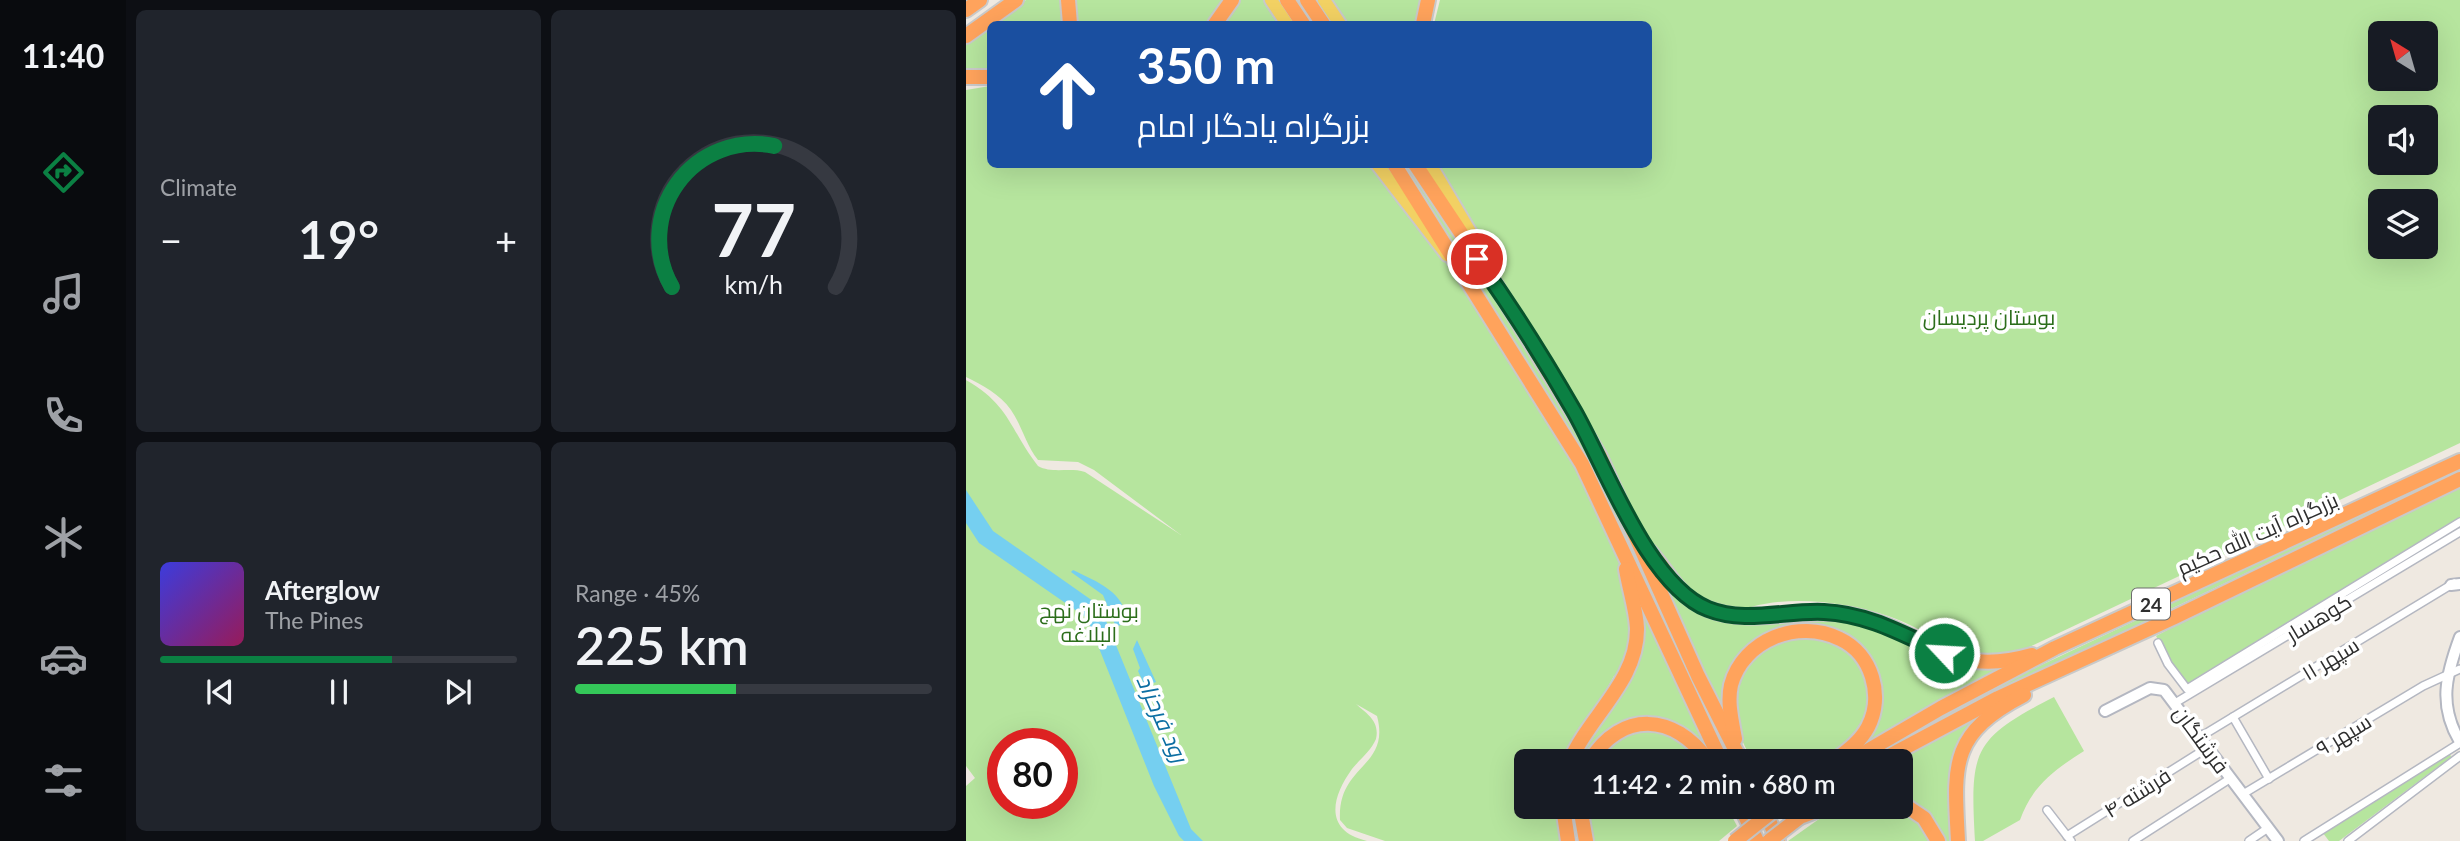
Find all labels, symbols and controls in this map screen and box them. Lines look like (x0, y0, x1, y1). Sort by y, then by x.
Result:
north arrow (2368, 21, 2438, 91)
map controls (2368, 21, 2438, 259)
text: 11:40 (22, 36, 104, 75)
text: 350 m (1137, 36, 1275, 94)
icon: ahead (1022, 49, 1113, 140)
text: بزرگراه یادگار امام (1137, 105, 1370, 144)
button: sound (2368, 105, 2438, 175)
icon: directions (39, 148, 88, 197)
text: Climate (160, 173, 237, 201)
text: 77 (711, 185, 796, 273)
button: layers (2368, 189, 2438, 259)
text: 19° (298, 208, 379, 270)
text: − (160, 217, 182, 263)
text: + (495, 217, 517, 263)
pin (1447, 229, 1507, 289)
icon: arrive (1458, 240, 1496, 278)
icon: music (39, 269, 88, 318)
text: km/h (724, 269, 783, 299)
park label: بوستان پردیسان (1923, 304, 2055, 332)
icon: phone (39, 391, 88, 440)
street label: بزرگراه آیت الله حکیم (2173, 486, 2343, 582)
icon: climate (39, 513, 88, 562)
text: Afterglow (265, 574, 380, 606)
text: Range · 45% (575, 579, 700, 607)
street label: کوهسار (2280, 588, 2356, 648)
road number: 24 (2132, 589, 2170, 620)
park label: بوستان نهج البلاغه (1039, 597, 1139, 646)
text: The Pines (265, 606, 363, 634)
text: 225 km (575, 614, 749, 676)
position arrow (1907, 616, 1981, 690)
street label: سپهر ۱۱ (2297, 631, 2364, 686)
icon: car (39, 634, 88, 683)
water label: رود فرحزاد (1130, 670, 1195, 768)
icon: previous (201, 673, 239, 711)
icon: pause (320, 673, 358, 711)
icon: next (439, 673, 477, 711)
street label: فرشتگان (2167, 700, 2235, 779)
street label: سپهر ۹ (2311, 708, 2376, 762)
speed limit sign: 80 (987, 728, 1078, 819)
icon: filters (39, 756, 88, 805)
street label: فرشته ۴ (2099, 762, 2176, 823)
text: 11:42 · 2 min · 680 m (1591, 768, 1836, 800)

